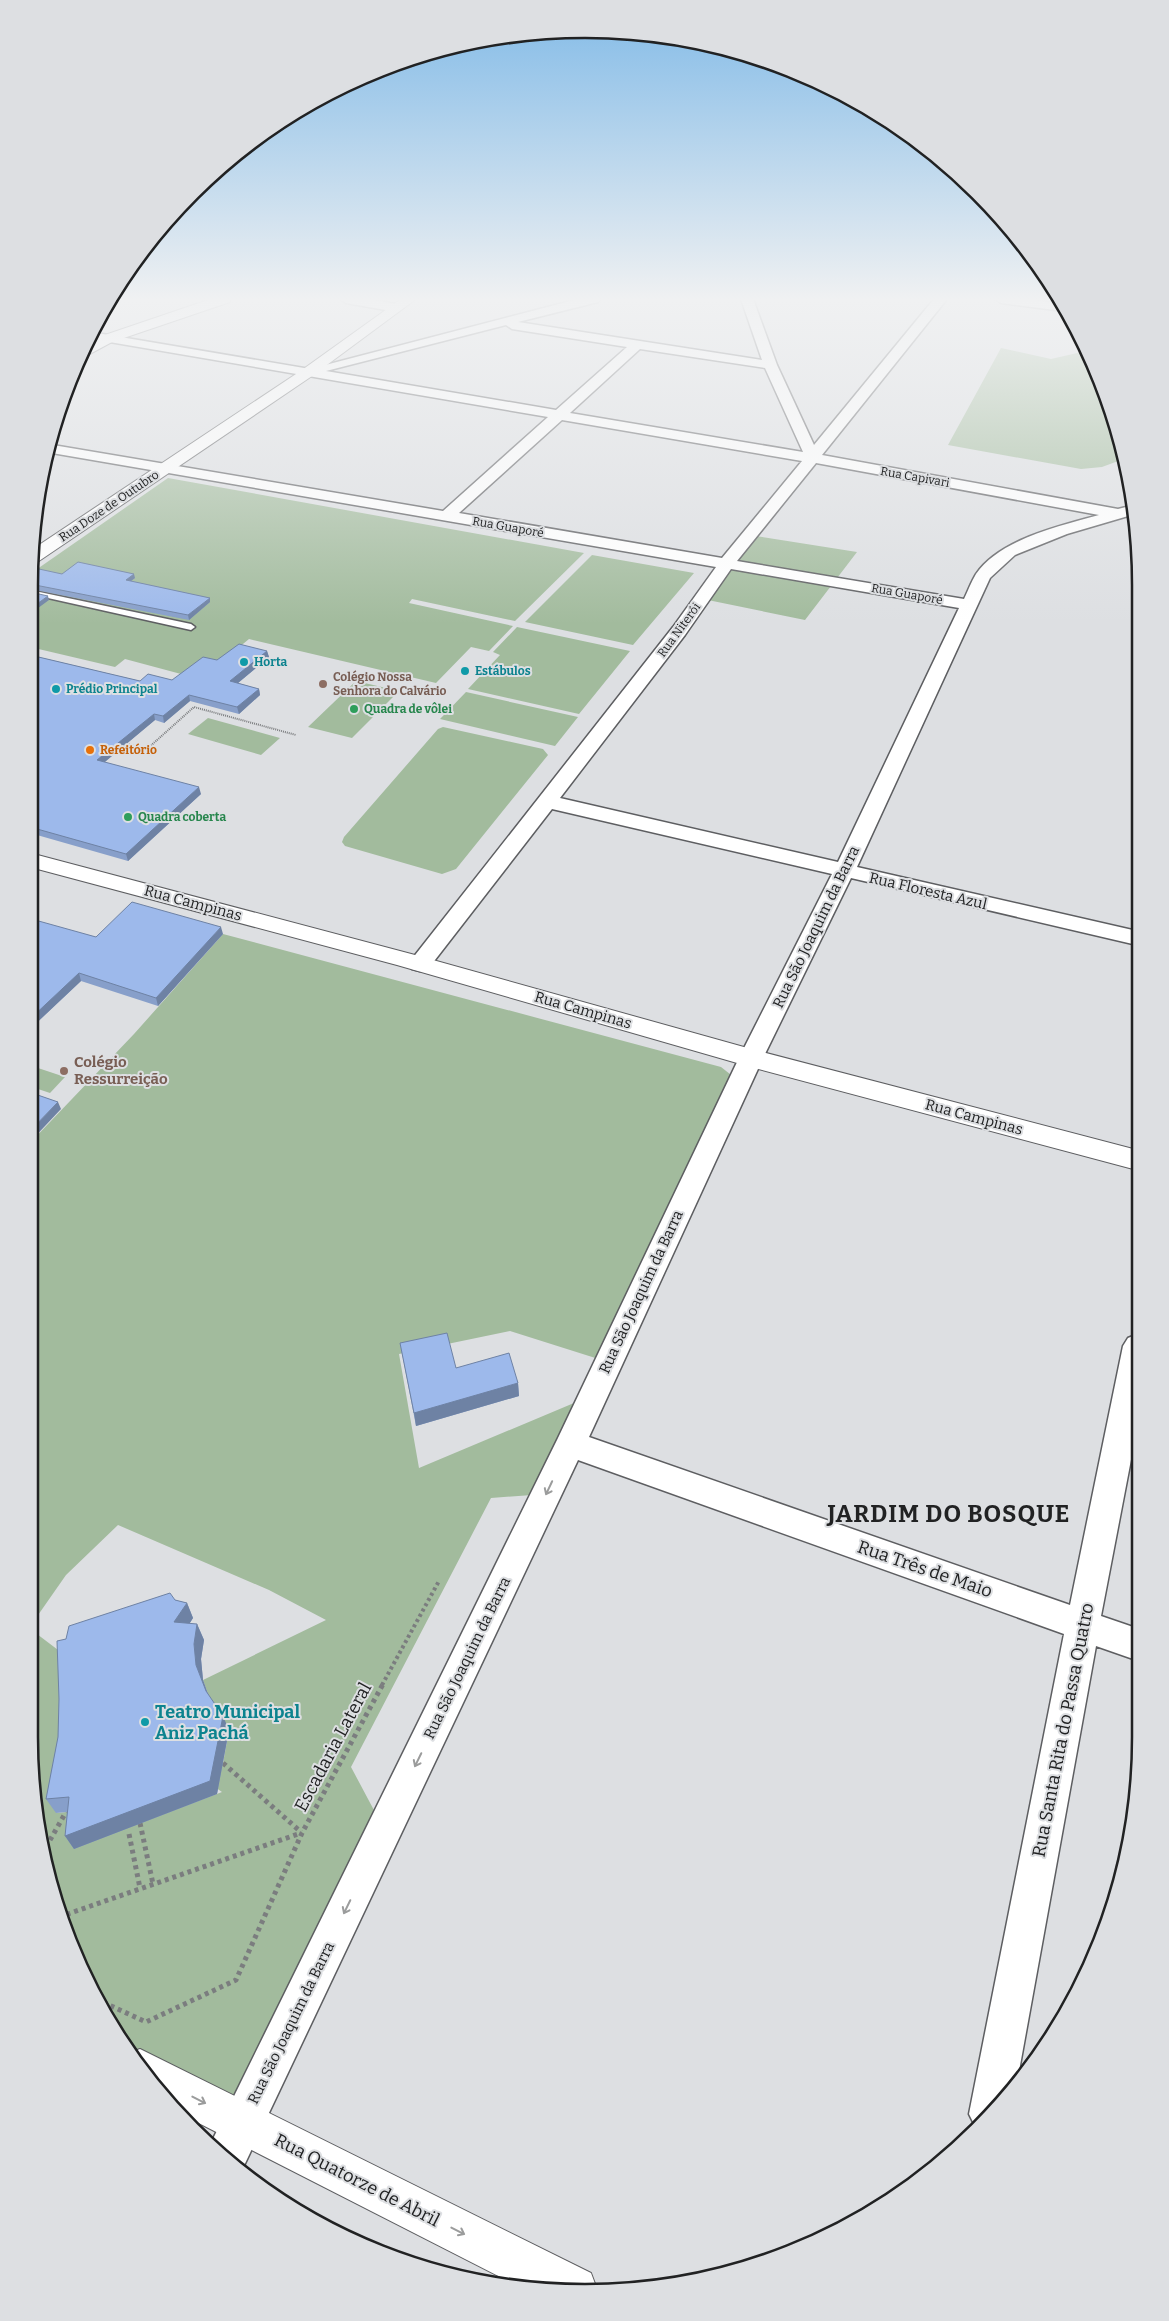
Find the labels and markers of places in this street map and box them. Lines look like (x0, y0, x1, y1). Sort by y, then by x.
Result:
place label: Horta (254, 655, 288, 669)
marker: Horta (238, 656, 250, 668)
place label: Estábulos (475, 664, 531, 678)
marker: Estábulos (459, 665, 471, 677)
place label: Colégio Nossa Senhora do Calvário (333, 670, 447, 698)
marker: Colégio Nossa Senhora do Calvário (317, 678, 329, 690)
place label: Prédio Principal (66, 682, 158, 696)
marker: Prédio Principal (50, 683, 62, 695)
place label: Quadra de vôlei (364, 702, 452, 716)
marker: Quadra de vôlei (348, 703, 360, 715)
place label: Refeitório (100, 743, 157, 757)
marker: Refeitório (84, 744, 96, 756)
place label: Quadra coberta (138, 810, 226, 824)
marker: Quadra coberta (122, 811, 134, 823)
place label: Colégio Ressurreição (74, 1053, 168, 1088)
marker: Colégio Ressurreição (58, 1065, 70, 1077)
place label: Teatro Municipal Aniz Pachá (155, 1701, 300, 1744)
marker: Teatro Municipal Aniz Pachá (139, 1716, 151, 1728)

